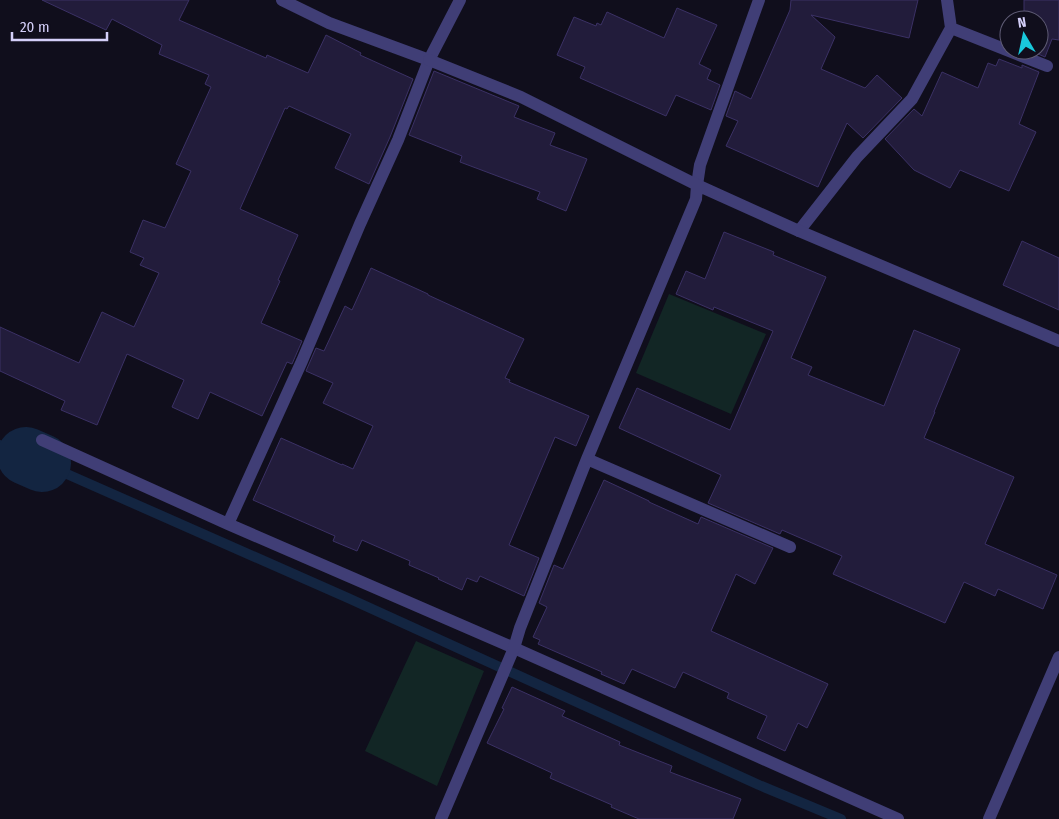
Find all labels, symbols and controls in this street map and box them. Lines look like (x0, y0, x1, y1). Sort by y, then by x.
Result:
scale bar (12, 10, 108, 42)
north arrow (999, 10, 1049, 60)
text: N (1017, 14, 1028, 32)
text: 20 m (20, 18, 50, 36)

